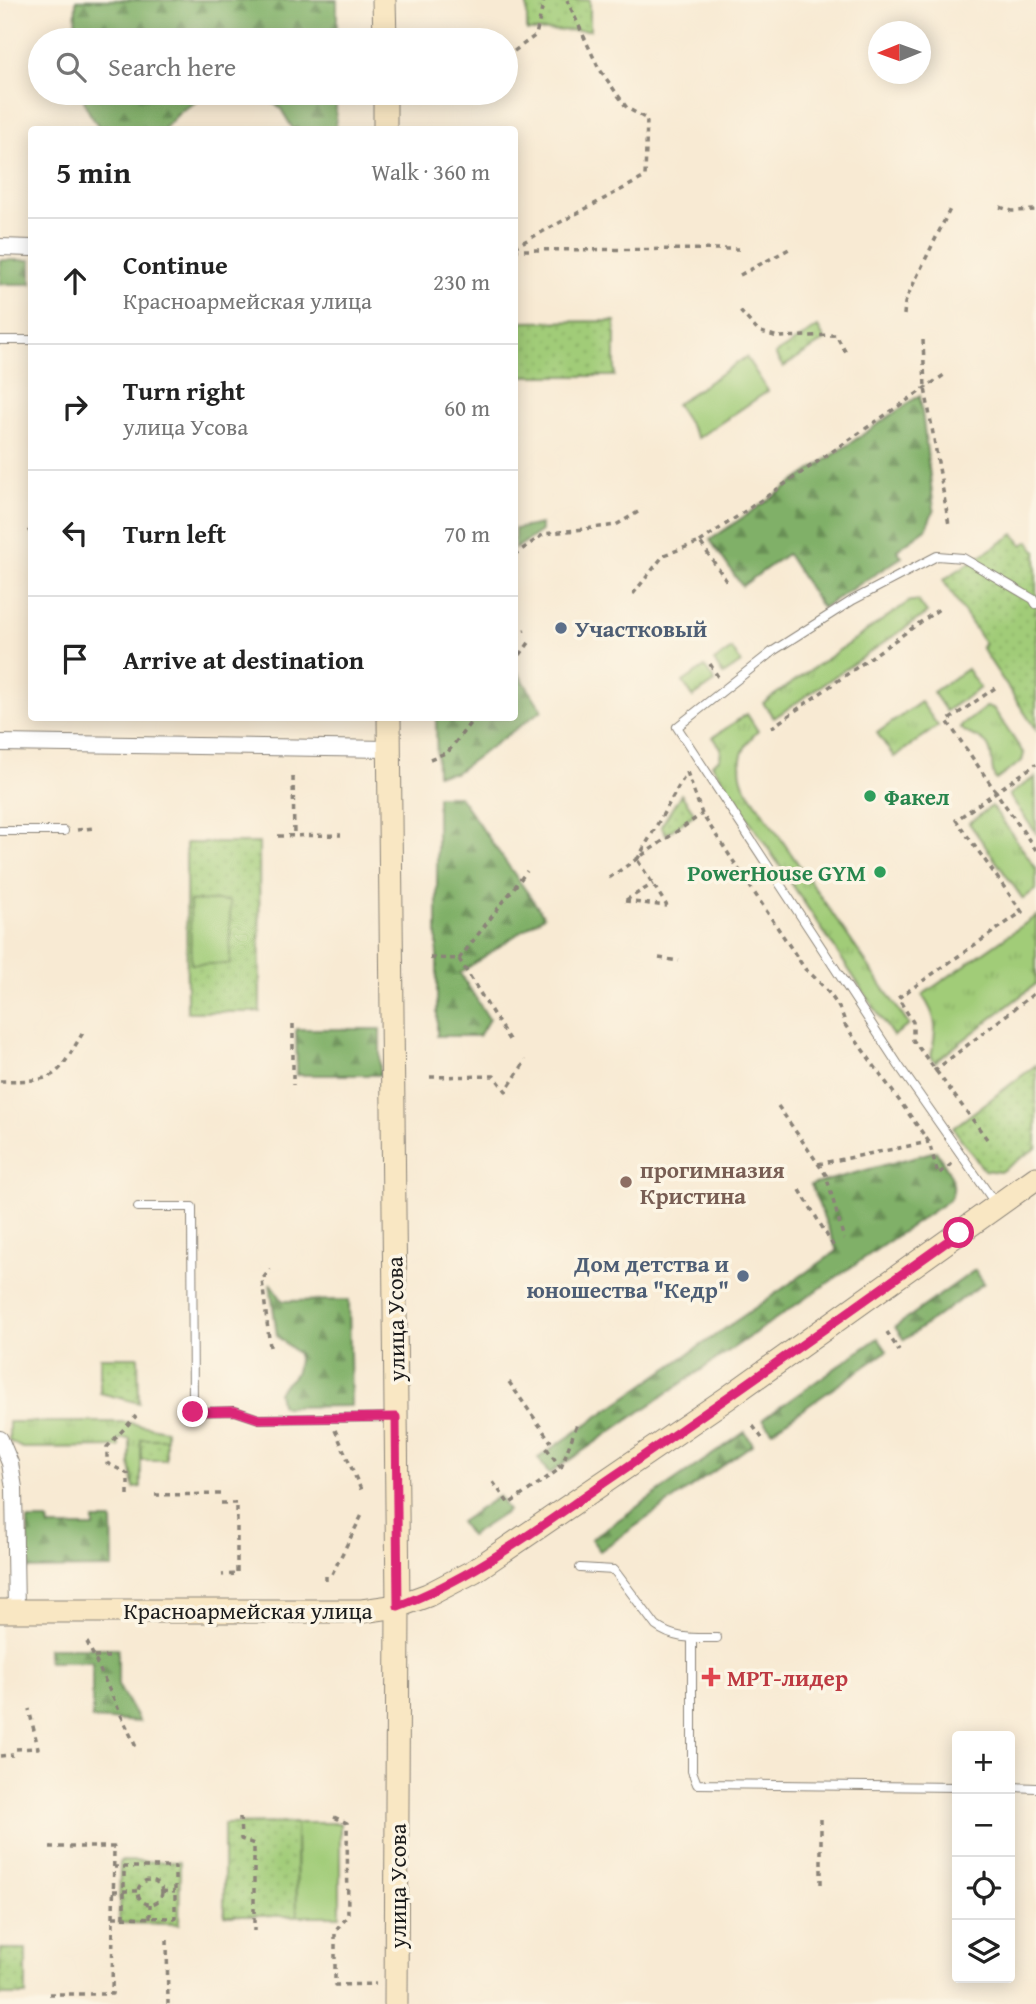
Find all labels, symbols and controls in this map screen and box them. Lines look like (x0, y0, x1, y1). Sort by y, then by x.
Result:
north arrow (868, 21, 931, 84)
search box (28, 28, 518, 105)
text: Search here (108, 47, 236, 86)
icon: search (52, 48, 90, 86)
text: 5 min (56, 150, 131, 194)
text: Walk · 360 m (371, 155, 490, 188)
text: Continue (123, 245, 228, 284)
icon: ahead (56, 262, 94, 300)
text: 230 m (433, 265, 490, 298)
text: Красноармейская улица (123, 284, 372, 317)
text: Turn right (123, 371, 245, 410)
icon: right (56, 388, 94, 426)
text: 60 m (444, 391, 490, 424)
text: улица Усова (123, 410, 248, 443)
icon: left (56, 514, 94, 552)
text: Turn left (123, 514, 226, 553)
text: 70 m (444, 517, 490, 550)
place label: Участковый (575, 612, 707, 645)
marker: Участковый (553, 620, 569, 636)
icon: arrive (56, 640, 94, 678)
text: Arrive at destination (123, 640, 364, 679)
place label: Факел (884, 780, 950, 813)
marker: Факел (862, 788, 878, 804)
place label: PowerHouse GYM (687, 856, 866, 889)
marker: PowerHouse GYM (872, 864, 888, 880)
place label: прогимназия Кристина (640, 1153, 785, 1212)
marker: прогимназия Кристина (618, 1174, 634, 1190)
route start (943, 1217, 974, 1248)
place label: Дом детства и юношества "Кедр" (526, 1247, 729, 1306)
street label: улица Усова (377, 1256, 413, 1383)
marker: Дом детства и юношества "Кедр" (735, 1268, 751, 1284)
route end (177, 1396, 208, 1427)
street label: Красноармейская улица (123, 1594, 373, 1627)
place label: МРТ-лидер (727, 1661, 848, 1694)
marker: МРТ-лидер (701, 1667, 721, 1687)
map controls (952, 1731, 1015, 1983)
button: + (952, 1731, 1015, 1794)
button: − (952, 1794, 1015, 1857)
street label: улица Усова (381, 1823, 414, 1950)
button: locate (952, 1857, 1015, 1920)
button: layers (952, 1920, 1015, 1983)

